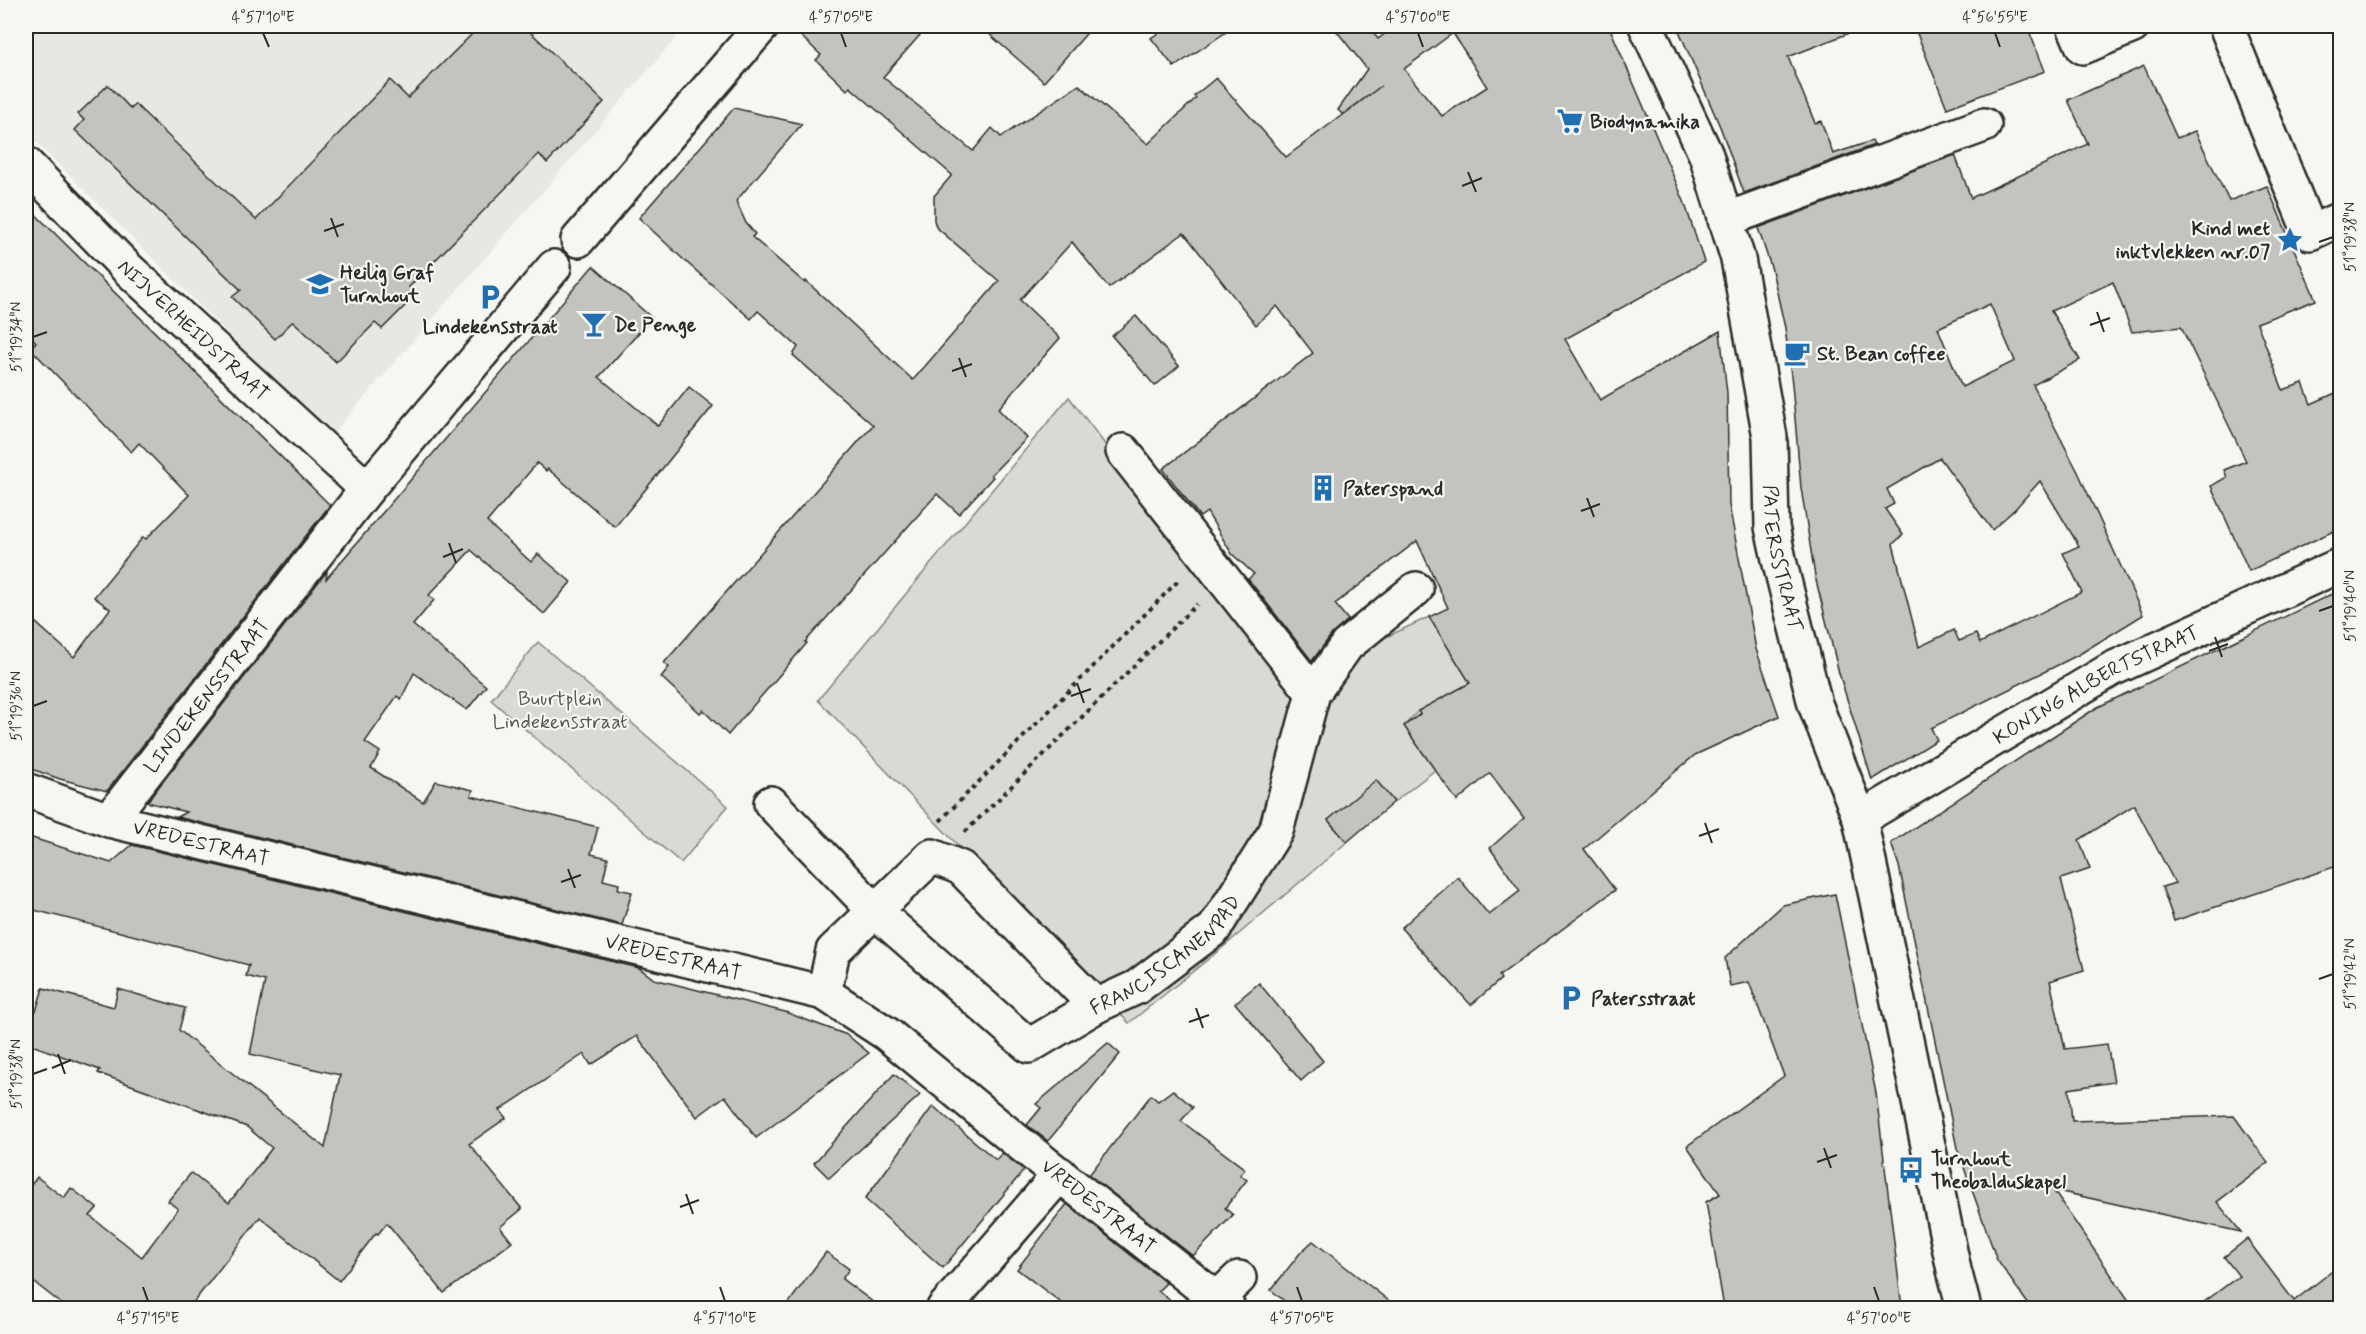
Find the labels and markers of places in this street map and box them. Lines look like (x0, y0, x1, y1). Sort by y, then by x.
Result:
supermarket icon: Biodynamika (1555, 106, 1585, 136)
place label: Biodynamika (1590, 109, 1700, 136)
place label: Kind met inktvlekken nr.07 (2115, 216, 2271, 266)
place icon: Kind met inktvlekken nr.07 (2275, 225, 2305, 255)
place label: Heilig Graf Turnhout (340, 260, 435, 310)
school or university icon: Heilig Graf Turnhout (305, 269, 335, 299)
parking icon: Lindekensstraat (475, 282, 505, 312)
bar icon: De Penge (579, 309, 609, 339)
place label: De Penge (614, 312, 697, 339)
place label: Lindekensstraat (422, 314, 558, 341)
cafe icon: St. Bean coffee (1782, 338, 1812, 368)
place label: St. Bean coffee (1817, 341, 1945, 368)
building icon: Paterspand (1308, 473, 1338, 503)
place label: Paterspand (1343, 476, 1443, 503)
parking icon: Patersstraat (1556, 983, 1586, 1013)
place label: Patersstraat (1591, 986, 1696, 1013)
place label: Turnhout Theobalduskapel (1931, 1146, 2066, 1196)
bus stop icon: Turnhout Theobalduskapel (1896, 1155, 1926, 1185)

